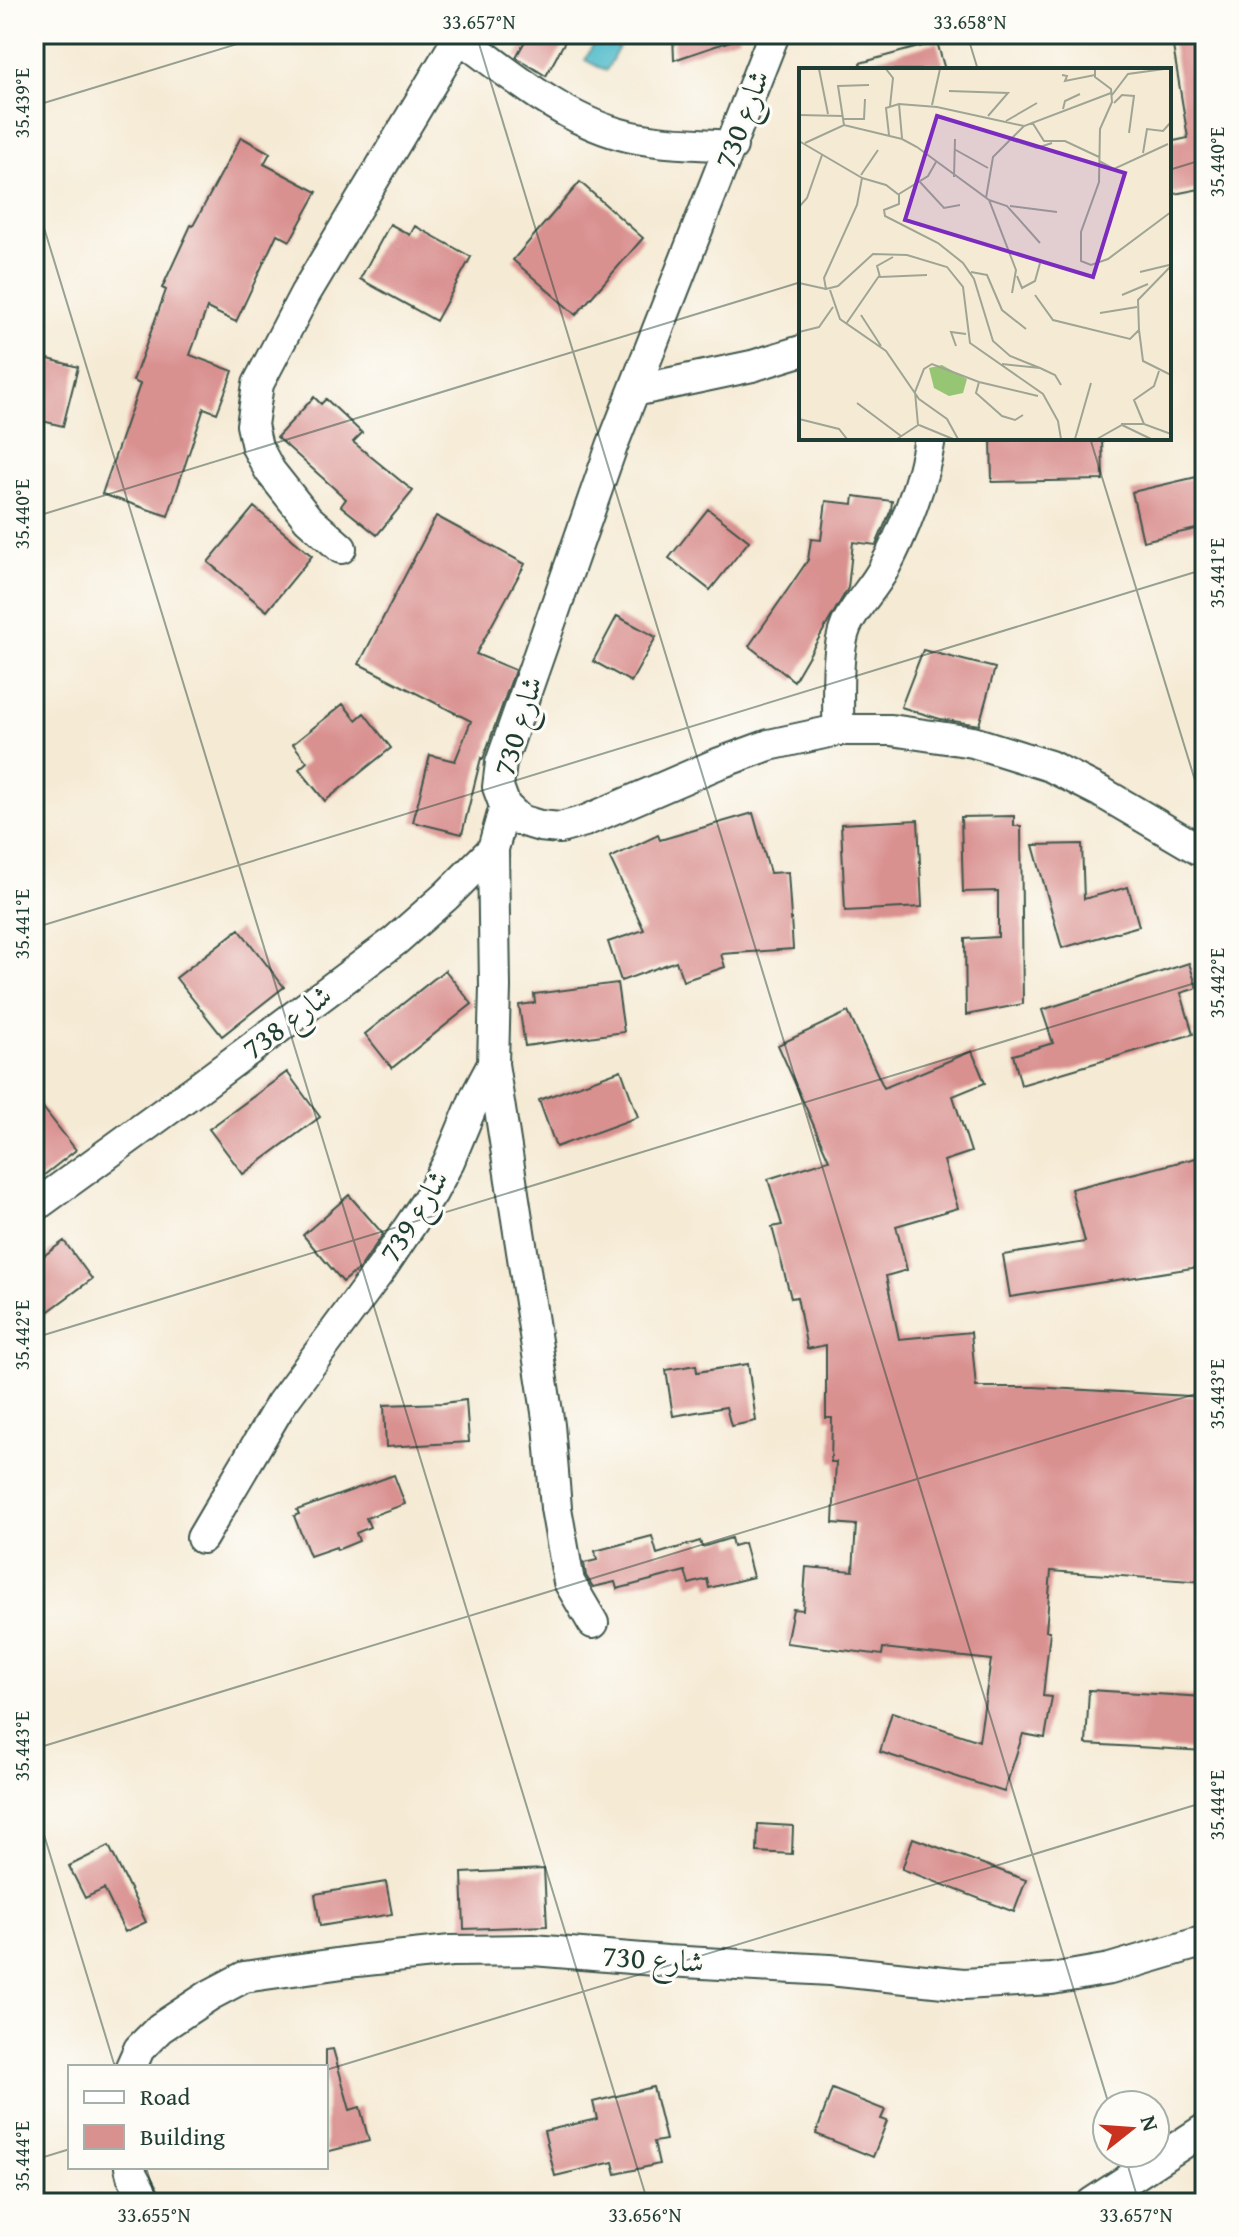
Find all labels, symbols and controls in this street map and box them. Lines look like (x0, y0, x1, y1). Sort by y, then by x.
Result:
text: 33.657°N (442, 7, 516, 36)
text: 33.658°N (933, 7, 1007, 36)
street label: شارع 730 (702, 63, 784, 176)
text: 35.439°E (7, 68, 36, 138)
inset map (799, 68, 1171, 440)
text: 35.440°E (1202, 127, 1231, 197)
text: 35.440°E (7, 479, 36, 549)
text: 35.441°E (1202, 538, 1231, 608)
street label: شارع 730 (481, 670, 557, 782)
text: 35.441°E (7, 889, 36, 959)
text: 35.442°E (1202, 948, 1231, 1018)
street label: شارع 738 (232, 973, 343, 1073)
street label: شارع 739 (367, 1161, 462, 1273)
text: 35.442°E (7, 1300, 36, 1370)
text: 35.443°E (1202, 1359, 1231, 1429)
text: 35.443°E (7, 1711, 36, 1781)
text: 35.444°E (1202, 1770, 1231, 1840)
street label: شارع 730 (600, 1932, 705, 1987)
legend (68, 2065, 328, 2169)
text: Road (140, 2079, 190, 2114)
north arrow (1091, 2089, 1171, 2169)
text: N (1133, 2111, 1168, 2135)
text: Building (140, 2119, 225, 2154)
text: 35.444°E (7, 2121, 36, 2191)
text: 33.655°N (117, 2200, 191, 2229)
text: 33.656°N (608, 2200, 682, 2229)
text: 33.657°N (1099, 2200, 1173, 2229)

